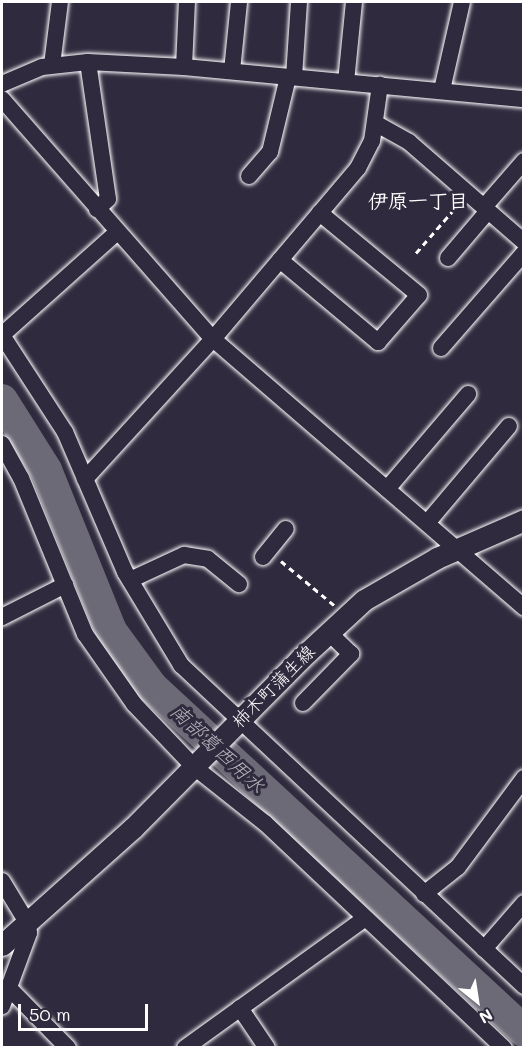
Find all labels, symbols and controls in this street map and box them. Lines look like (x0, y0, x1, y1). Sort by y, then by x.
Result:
district label: 伊原一丁目 (368, 188, 468, 212)
street label: 柿木町蒲生線 (227, 640, 319, 732)
water label: 南部葛西用水 (166, 698, 270, 798)
north arrow (447, 971, 507, 1031)
scale bar (21, 992, 152, 1030)
text: 50 m (29, 1002, 71, 1026)
text: N (476, 1005, 497, 1029)

